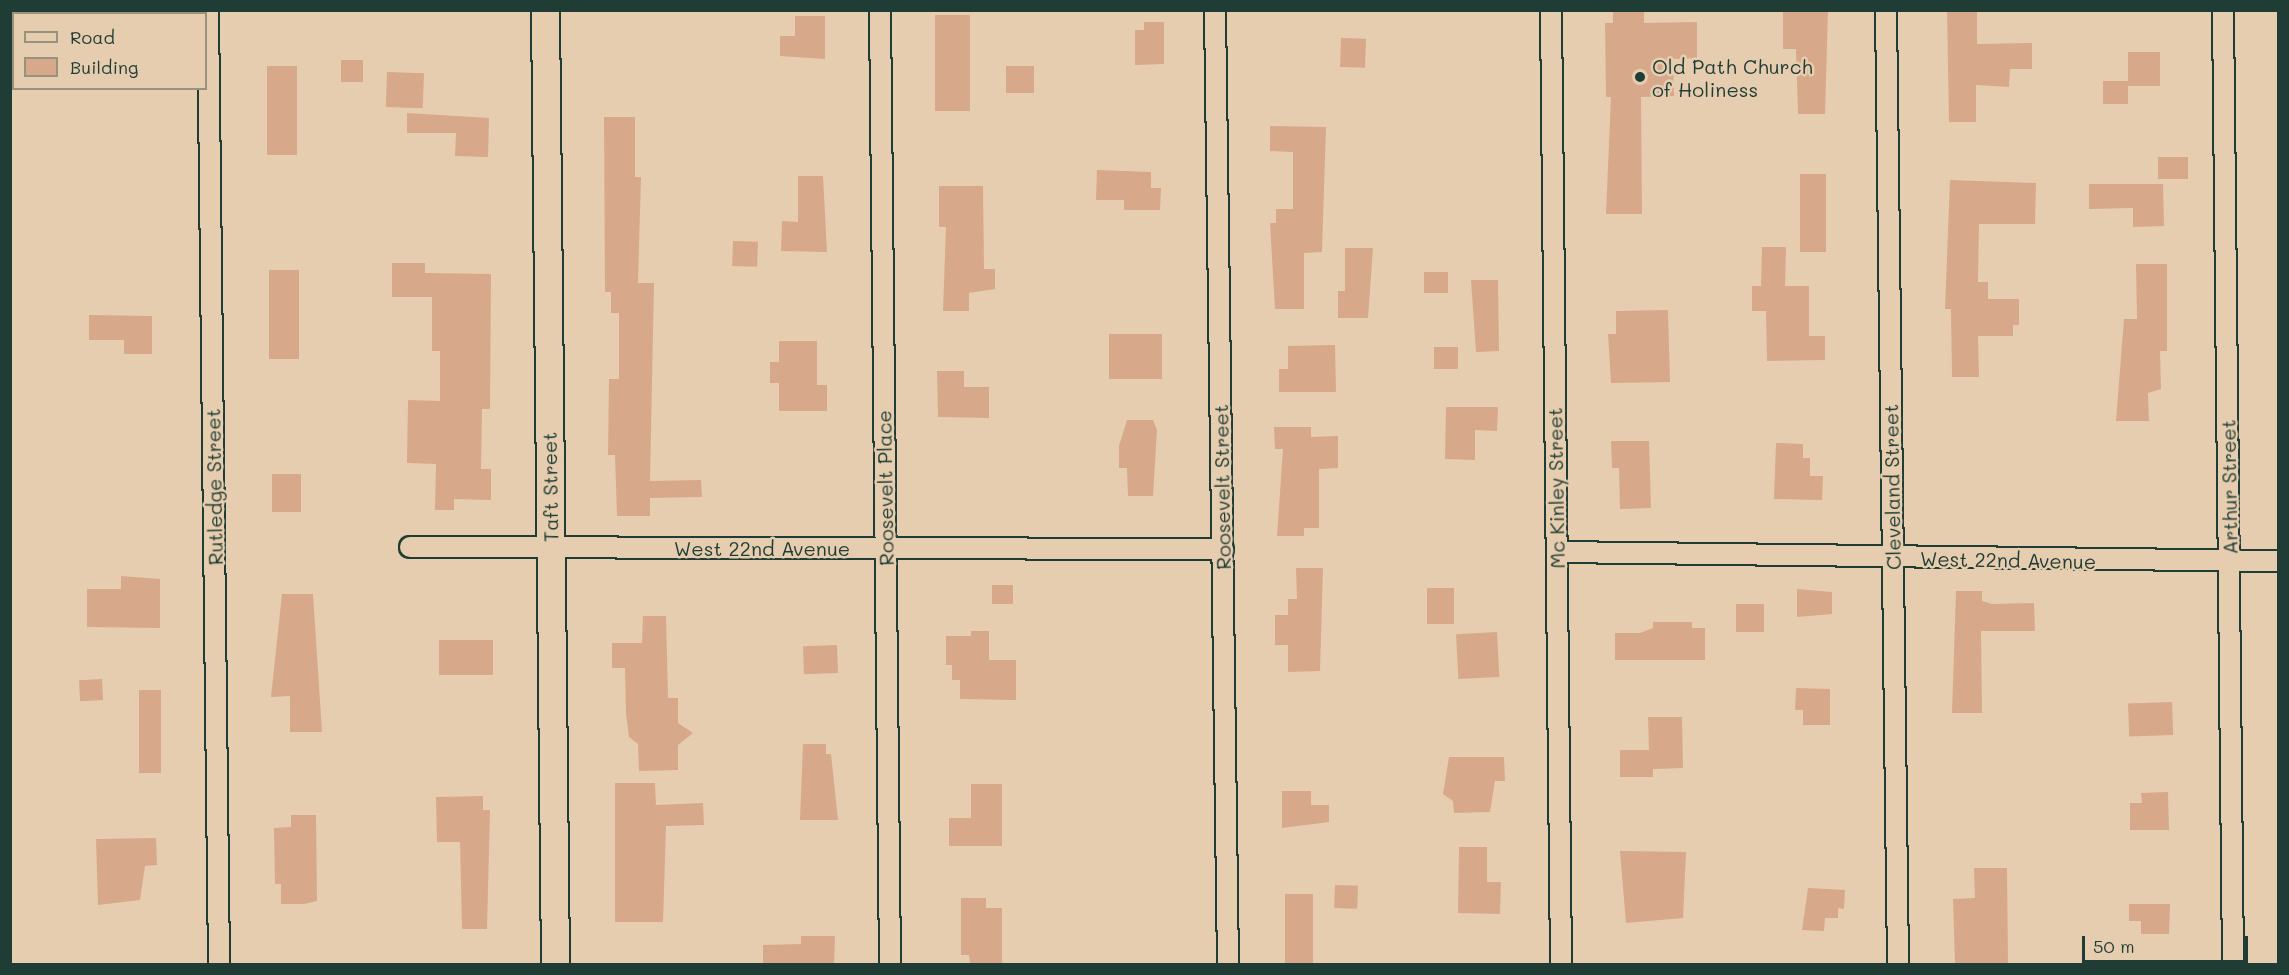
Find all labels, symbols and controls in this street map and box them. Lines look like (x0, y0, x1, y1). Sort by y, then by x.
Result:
legend (12, 12, 207, 90)
text: Road (70, 25, 115, 49)
place label: Old Path Church of Holiness (1652, 54, 1813, 101)
text: Building (70, 55, 138, 79)
marker: Old Path Church of Holiness (1633, 70, 1647, 84)
street label: Roosevelt Street (1209, 404, 1235, 570)
street label: Cleveland Street (1879, 404, 1905, 570)
street label: Mc Kinley Street (1543, 407, 1569, 569)
street label: Rutledge Street (201, 408, 227, 566)
street label: Roosevelt Place (872, 410, 898, 566)
street label: Arthur Street (2216, 419, 2242, 555)
street label: Taft Street (537, 432, 563, 542)
street label: West 22nd Avenue (674, 536, 850, 560)
street label: West 22nd Avenue (1920, 546, 2096, 574)
scale bar (2085, 924, 2252, 962)
text: 50 m (2093, 934, 2135, 958)

